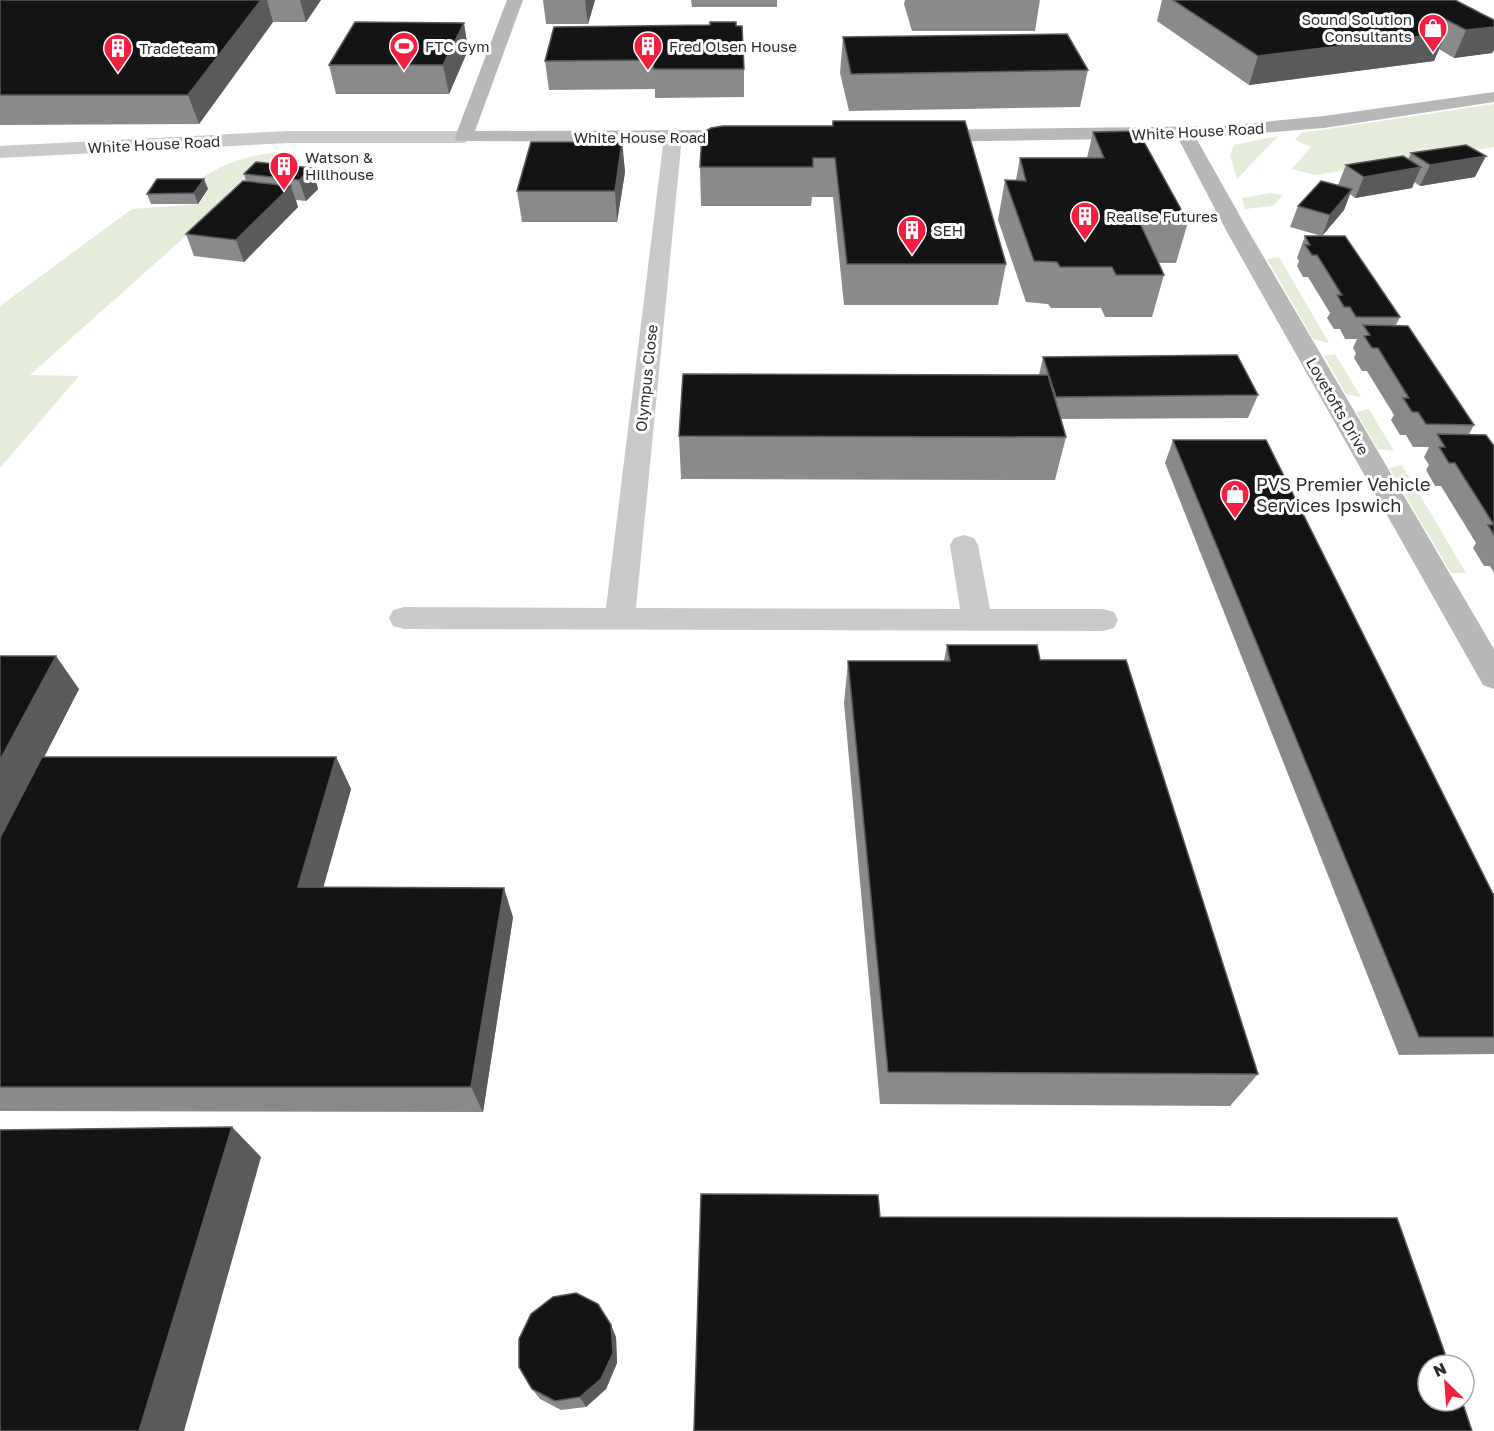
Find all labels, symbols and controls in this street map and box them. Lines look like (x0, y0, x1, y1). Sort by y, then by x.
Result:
place label: Sound Solution Consultants (1301, 10, 1412, 45)
shop icon: Sound Solution Consultants (1417, 12, 1449, 54)
sports icon: FTC Gym (388, 30, 420, 72)
building icon: Fred Olsen House (632, 30, 664, 72)
building icon: Tradeteam (102, 32, 134, 74)
place label: FTC Gym (425, 37, 489, 55)
place label: Fred Olsen House (669, 37, 797, 55)
place label: Tradeteam (139, 39, 216, 57)
street label: White House Road (1131, 119, 1265, 143)
street label: White House Road (574, 128, 706, 146)
street label: White House Road (87, 132, 221, 156)
place label: Watson & Hillhouse (305, 148, 374, 183)
building icon: Watson & Hillhouse (268, 150, 300, 192)
building icon: Realise Futures (1069, 200, 1101, 242)
place label: Realise Futures (1106, 207, 1218, 225)
building icon: SEH (896, 214, 928, 256)
place label: SEH (933, 221, 963, 239)
street label: Olympus Close (631, 323, 661, 433)
street label: Lovetofts Drive (1303, 354, 1373, 458)
place label: PVS Premier Vehicle Services Ipswich (1256, 473, 1430, 516)
shop icon: PVS Premier Vehicle Services Ipswich (1219, 478, 1251, 520)
north arrow (1416, 1353, 1476, 1413)
text: N (1430, 1358, 1449, 1381)

